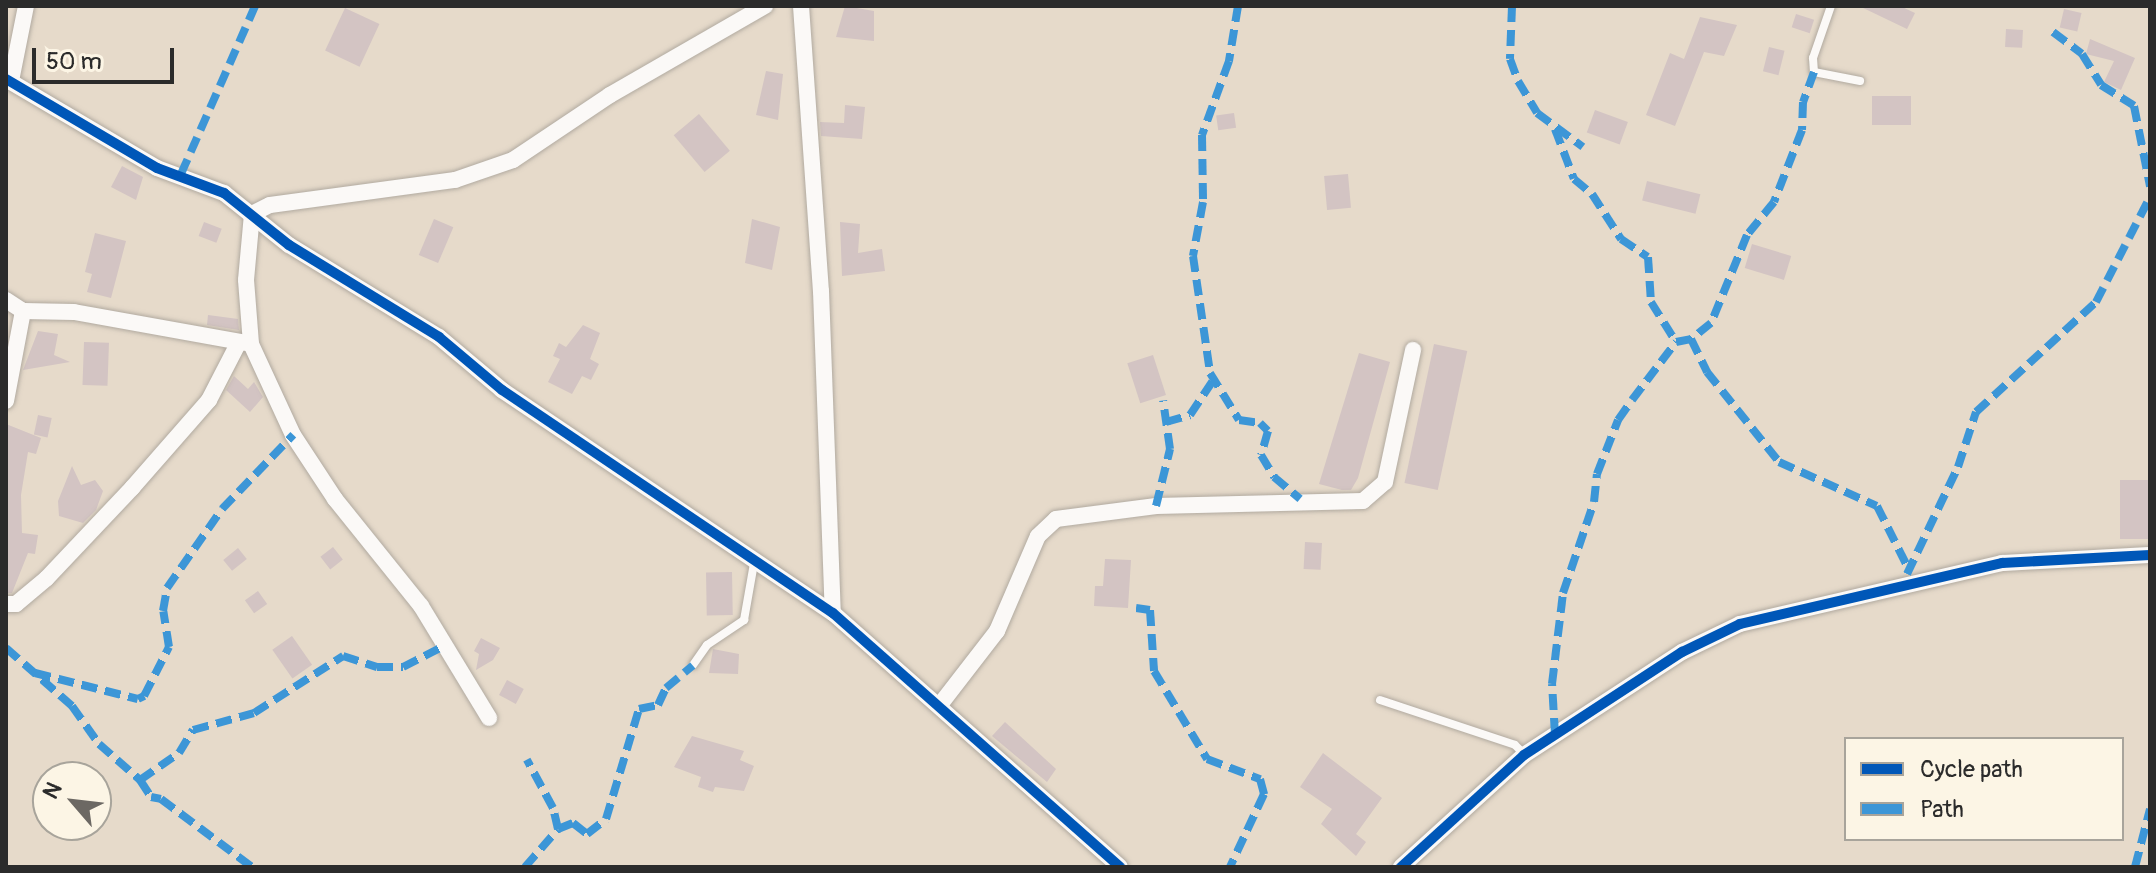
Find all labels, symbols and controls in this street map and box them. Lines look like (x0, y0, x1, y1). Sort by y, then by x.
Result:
scale bar (36, 32, 178, 82)
text: 50 m (46, 47, 102, 76)
legend (1844, 737, 2124, 841)
text: Cycle path (1920, 755, 2023, 784)
north arrow (32, 761, 112, 841)
text: N (37, 778, 68, 804)
text: Path (1920, 795, 1964, 824)

